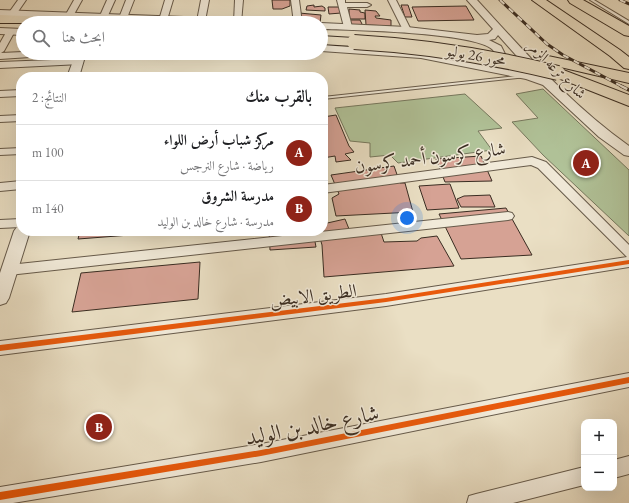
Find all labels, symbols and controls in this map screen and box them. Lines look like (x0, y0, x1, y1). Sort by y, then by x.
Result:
search box (16, 16, 328, 60)
icon: search (30, 27, 52, 49)
text: ابحث هنا (62, 27, 105, 46)
street label: شارع ترعه الزمر (521, 35, 591, 105)
street label: محور 26 يوليو (443, 40, 507, 70)
text: بالقرب منك (245, 85, 312, 107)
text: النتائج: 2 (32, 89, 67, 106)
text: مركز شباب أرض اللواء (164, 130, 274, 149)
street label: شارع كرسون أحمد كرسون (353, 135, 507, 182)
text: 100 m (32, 144, 63, 161)
text: A (294, 144, 304, 161)
pin: A (573, 148, 599, 178)
text: رياضة · شارع النرجس (180, 157, 274, 174)
text: مدرسة الشروق (201, 186, 274, 205)
text: 140 m (32, 200, 63, 217)
text: B (295, 200, 303, 217)
your location (397, 208, 417, 228)
text: مدرسة · شارع خالد بن الوليد (157, 213, 274, 230)
street label: الطريق الابيض (268, 278, 358, 313)
street label: شارع خالد بن الوليد (243, 398, 382, 456)
pin: B (86, 412, 112, 442)
map controls (581, 419, 617, 491)
button: + (581, 419, 617, 455)
button: − (581, 455, 617, 491)

